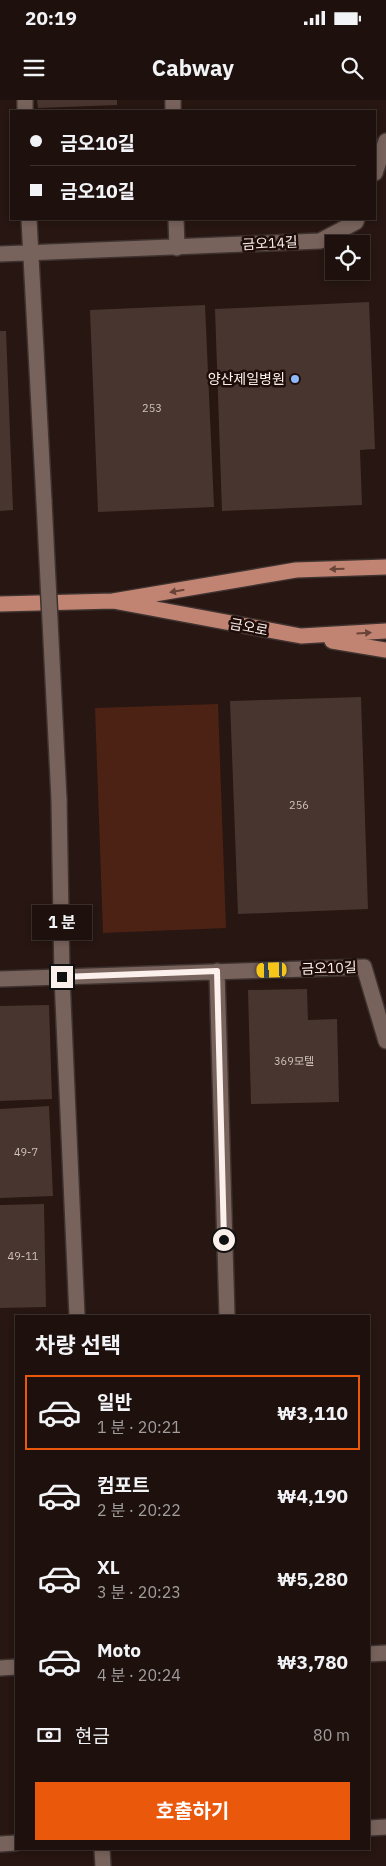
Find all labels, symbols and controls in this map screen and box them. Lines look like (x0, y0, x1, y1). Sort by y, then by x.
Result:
text: 20:19 (25, 6, 77, 30)
text: Cabway (152, 53, 234, 82)
icon: menu (20, 54, 48, 82)
icon: search (338, 54, 366, 82)
text: 금오10길 (60, 131, 135, 155)
text: 금오10길 (60, 179, 135, 203)
street label: 금오14길 (242, 233, 298, 253)
map controls (325, 235, 370, 280)
button: locate (325, 235, 370, 280)
place label: 양산제일병원 (208, 370, 285, 388)
marker: 양산제일병원 (289, 373, 301, 385)
house number: 253 (142, 401, 162, 415)
one-way arrow (329, 565, 345, 573)
one-way arrow (168, 587, 184, 595)
street label: 금오로 (228, 614, 270, 640)
one-way arrow (357, 628, 373, 636)
house number: 256 (289, 798, 309, 812)
callout: 1 분 (32, 904, 92, 940)
text: 1 분 (48, 912, 76, 932)
street label: 금오10길 (301, 958, 357, 978)
car (256, 962, 287, 978)
route end (51, 966, 73, 988)
house number: 369모텔 (274, 1054, 314, 1068)
house number: 49-7 (14, 1145, 38, 1159)
route start (213, 1229, 235, 1251)
house number: 49-11 (8, 1249, 39, 1263)
text: 차량 선택 (35, 1330, 121, 1359)
icon: car (37, 1390, 82, 1435)
text: 일반 (97, 1390, 132, 1414)
text: ₩3,110 (277, 1401, 348, 1425)
text: 1 분 · 20:21 (97, 1417, 181, 1437)
icon: car (37, 1473, 82, 1518)
text: 컴포트 (97, 1473, 149, 1497)
text: ₩4,190 (277, 1484, 348, 1508)
text: 2 분 · 20:22 (97, 1500, 181, 1520)
text: XL (97, 1555, 120, 1579)
icon: car (37, 1556, 82, 1601)
text: ₩5,280 (277, 1567, 348, 1591)
text: 3 분 · 20:23 (97, 1582, 181, 1602)
text: Moto (97, 1638, 141, 1662)
icon: car (37, 1639, 82, 1684)
text: ₩3,780 (277, 1650, 348, 1674)
text: 4 분 · 20:24 (97, 1665, 181, 1685)
icon: cash (35, 1721, 63, 1749)
text: 현금 (75, 1724, 110, 1748)
text: 80 m (313, 1725, 350, 1745)
button: 호출하기 (35, 1782, 350, 1840)

